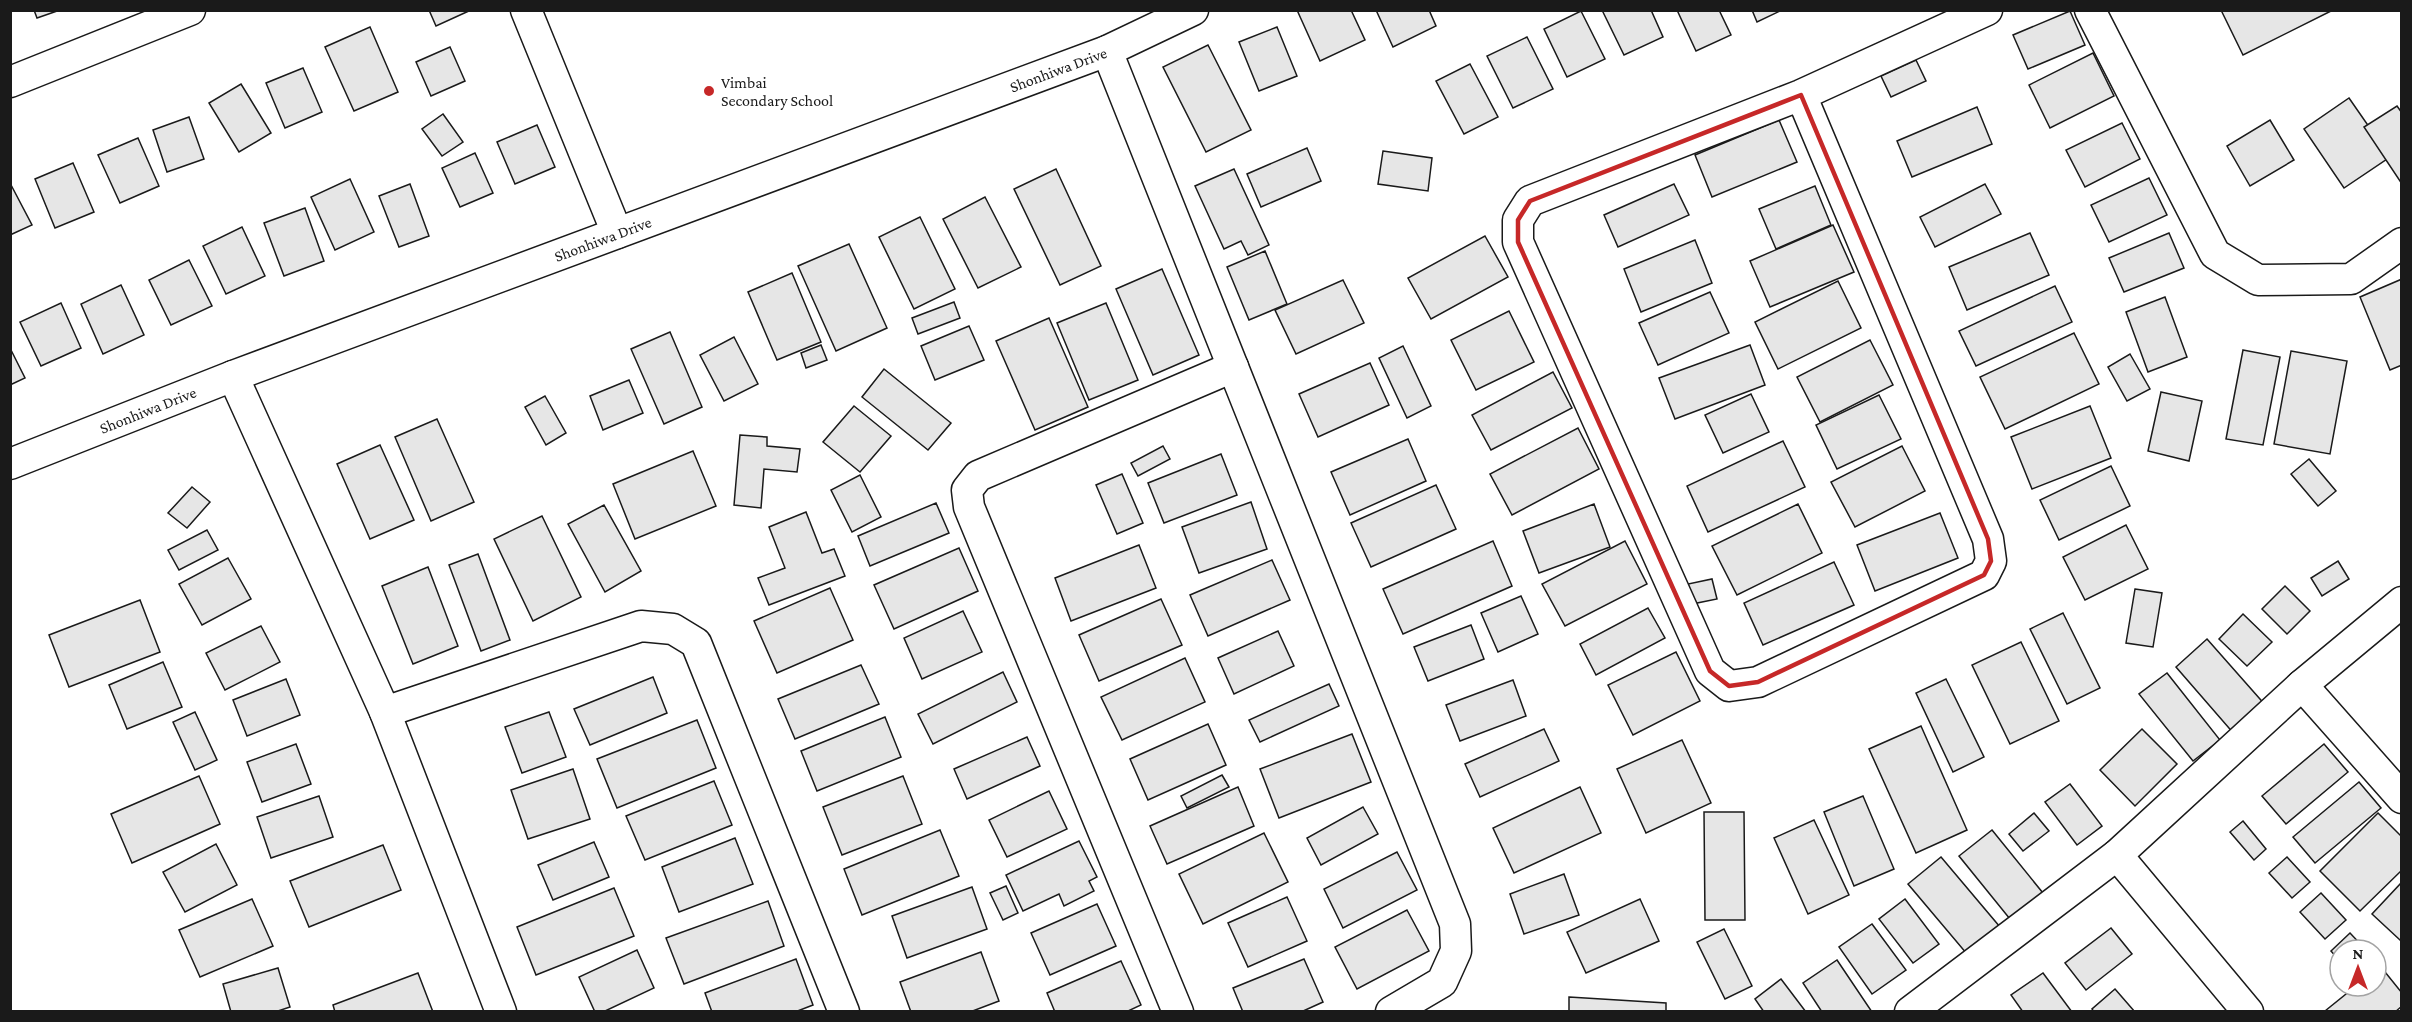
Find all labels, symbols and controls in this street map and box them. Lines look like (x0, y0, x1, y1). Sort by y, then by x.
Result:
street label: Shonhiwa Drive (1007, 44, 1109, 95)
place label: Vimbai Secondary School (721, 74, 833, 110)
marker: Vimbai Secondary School (702, 84, 716, 98)
street label: Shonhiwa Drive (552, 213, 654, 265)
street label: Shonhiwa Drive (97, 383, 199, 437)
north arrow (2328, 938, 2388, 998)
text: N (2353, 945, 2364, 962)

